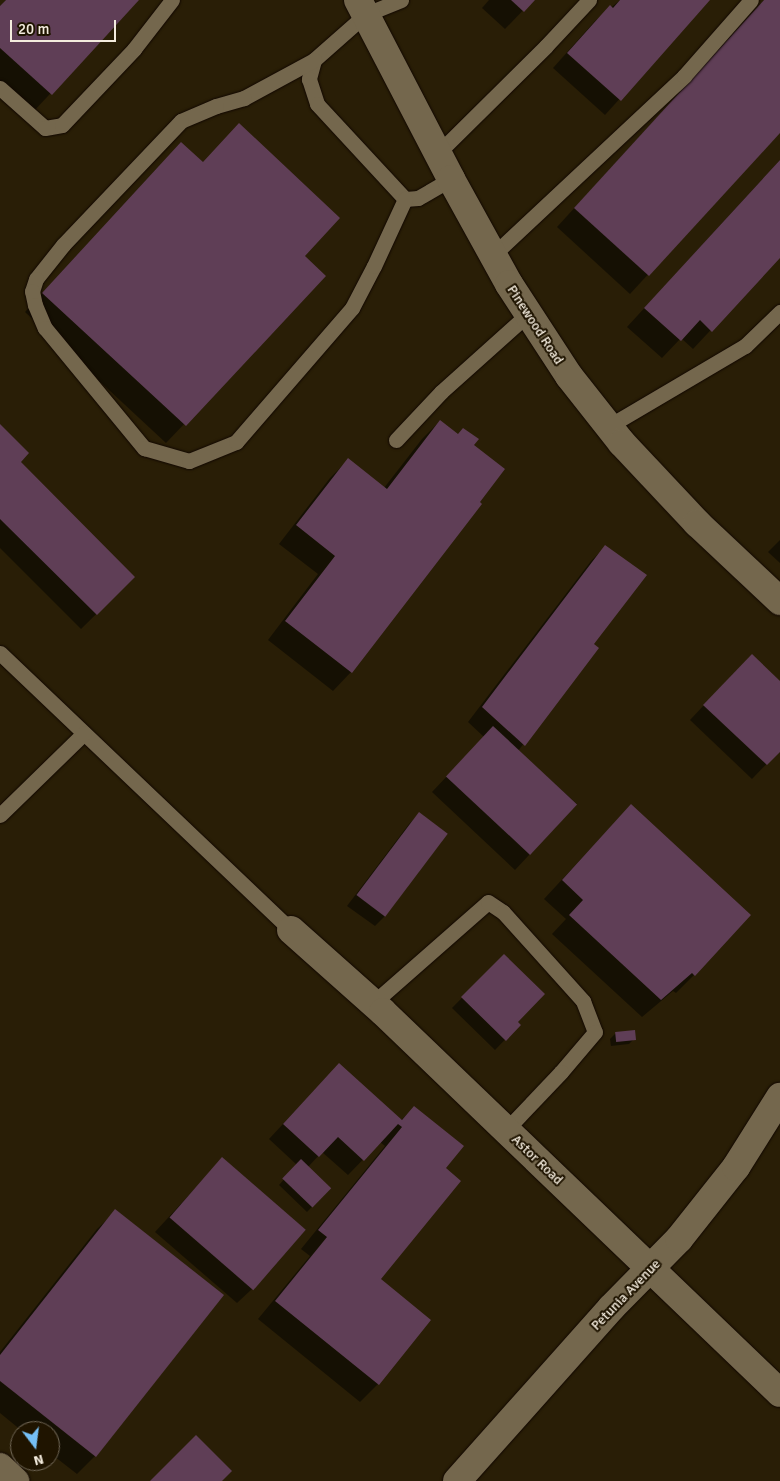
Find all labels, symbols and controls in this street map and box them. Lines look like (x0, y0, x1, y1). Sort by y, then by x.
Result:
scale bar (12, 10, 119, 42)
text: 20 m (18, 20, 49, 38)
street label: Pinewood Road (503, 282, 567, 368)
street label: Astor Road (508, 1131, 566, 1189)
street label: Petunia Avenue (588, 1256, 664, 1334)
north arrow (10, 1421, 60, 1471)
text: N (32, 1451, 46, 1469)

